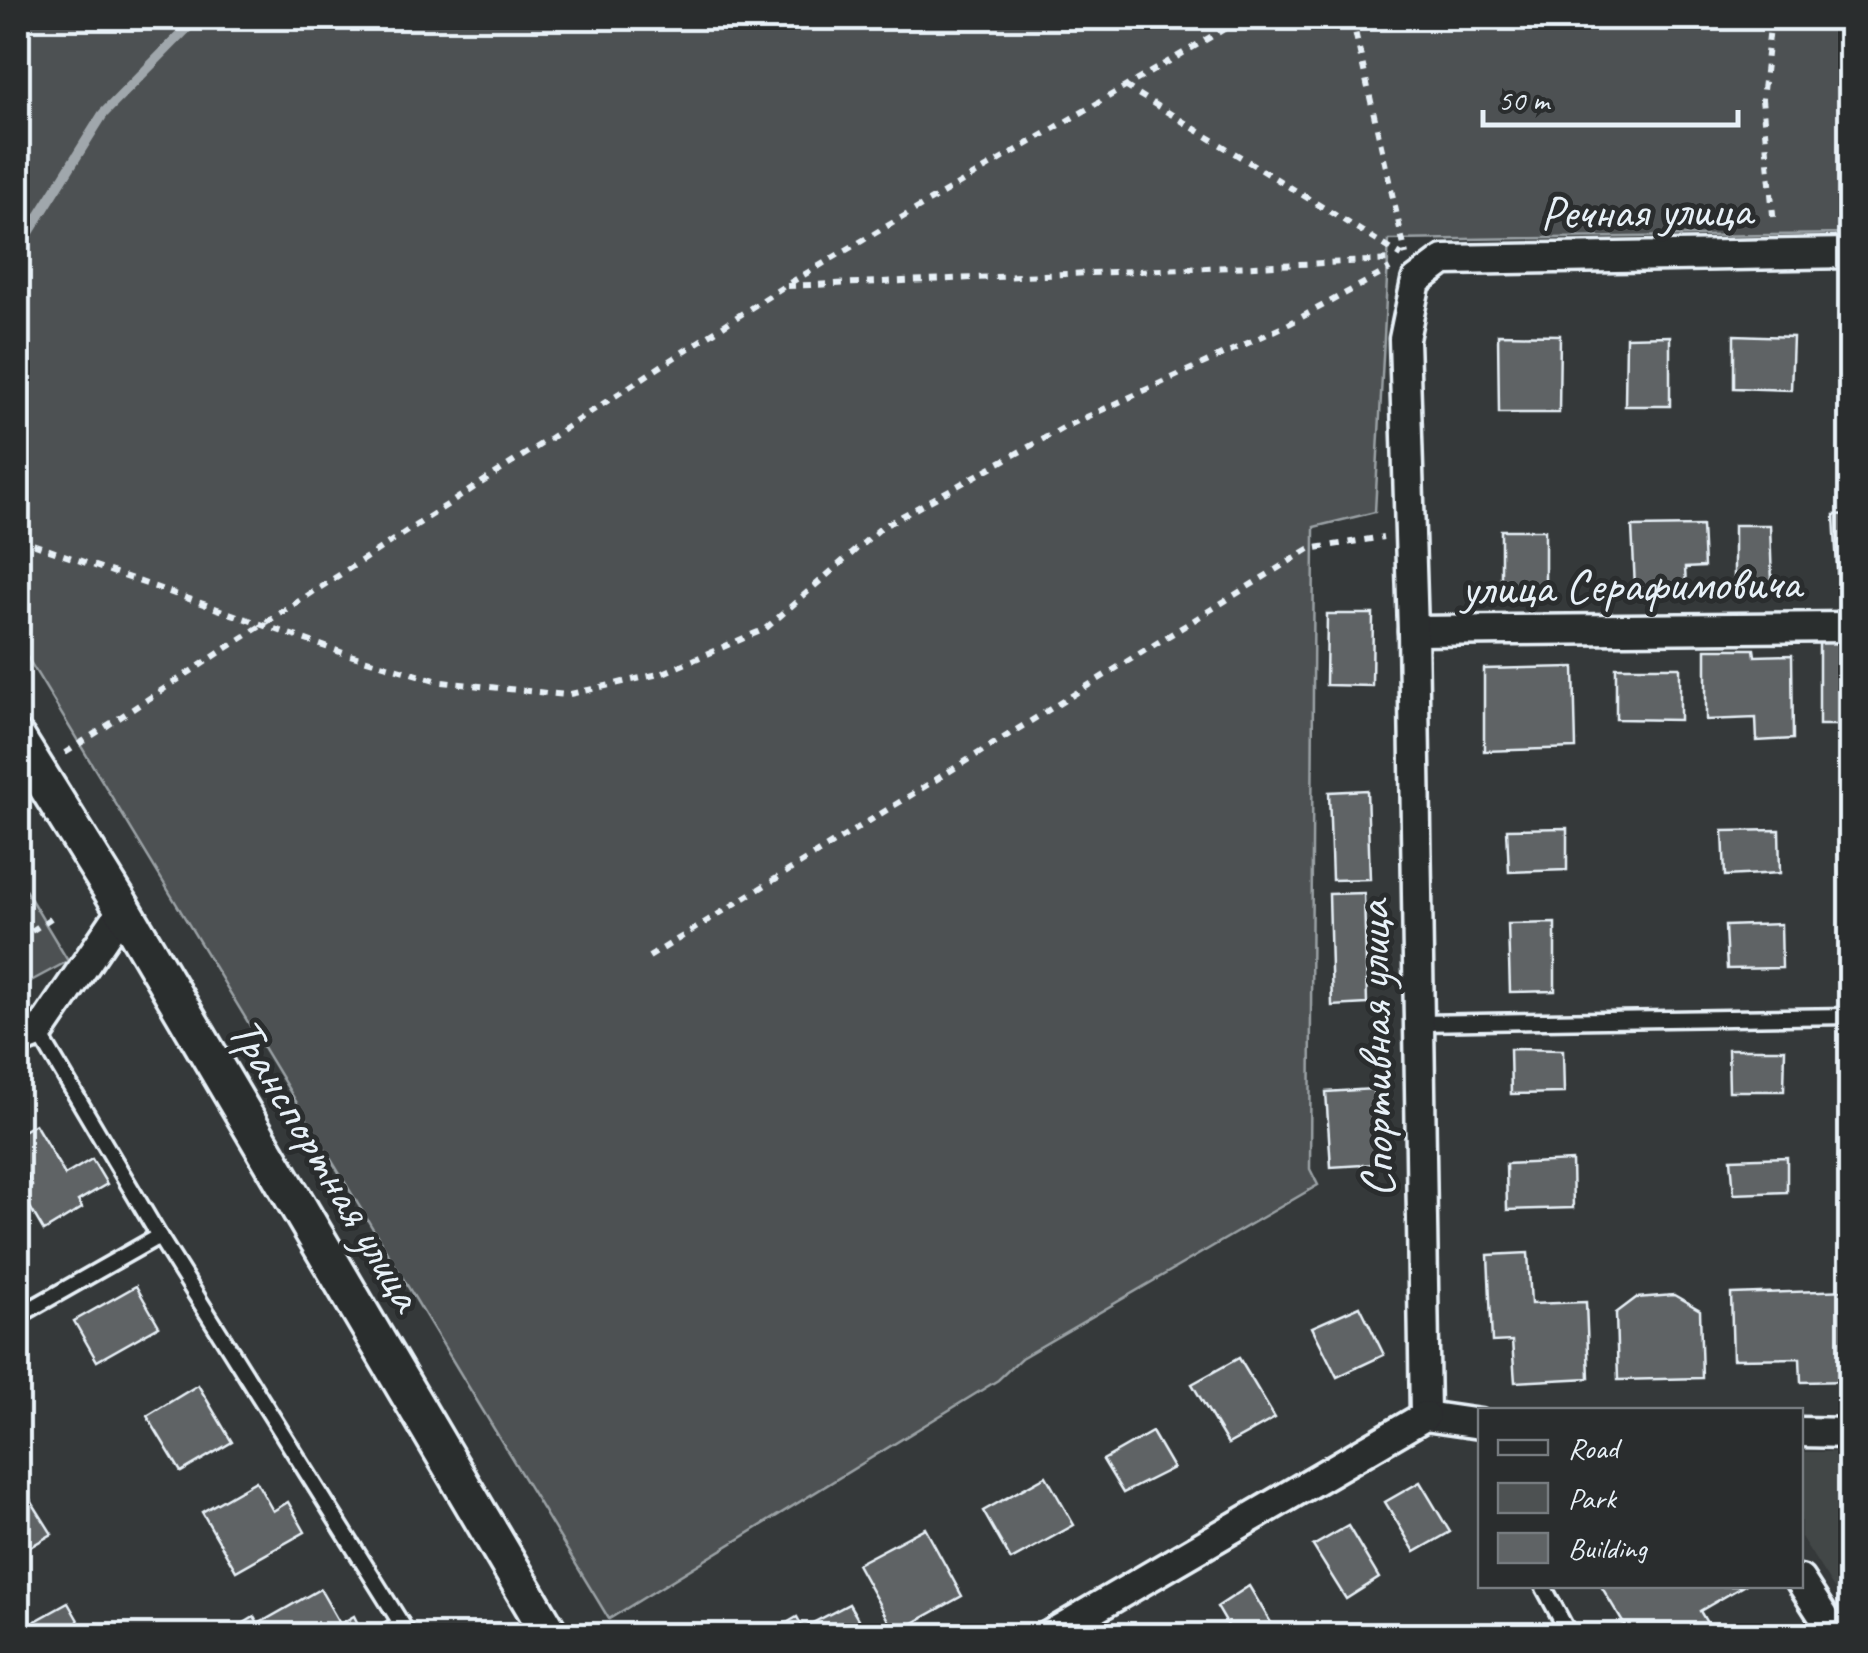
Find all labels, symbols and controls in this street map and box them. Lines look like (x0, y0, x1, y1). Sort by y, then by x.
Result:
scale bar (1483, 65, 1738, 127)
text: 50 m (1498, 81, 1551, 119)
street label: Речная улица (1540, 179, 1757, 243)
street label: улица Серафимовича (1458, 552, 1806, 618)
street label: Спортивная улица (1342, 897, 1408, 1198)
street label: Транспортная улица (215, 1006, 439, 1324)
legend (1478, 1408, 1803, 1588)
text: Road (1568, 1429, 1622, 1467)
text: Park (1568, 1479, 1618, 1517)
text: Building (1568, 1529, 1648, 1567)

